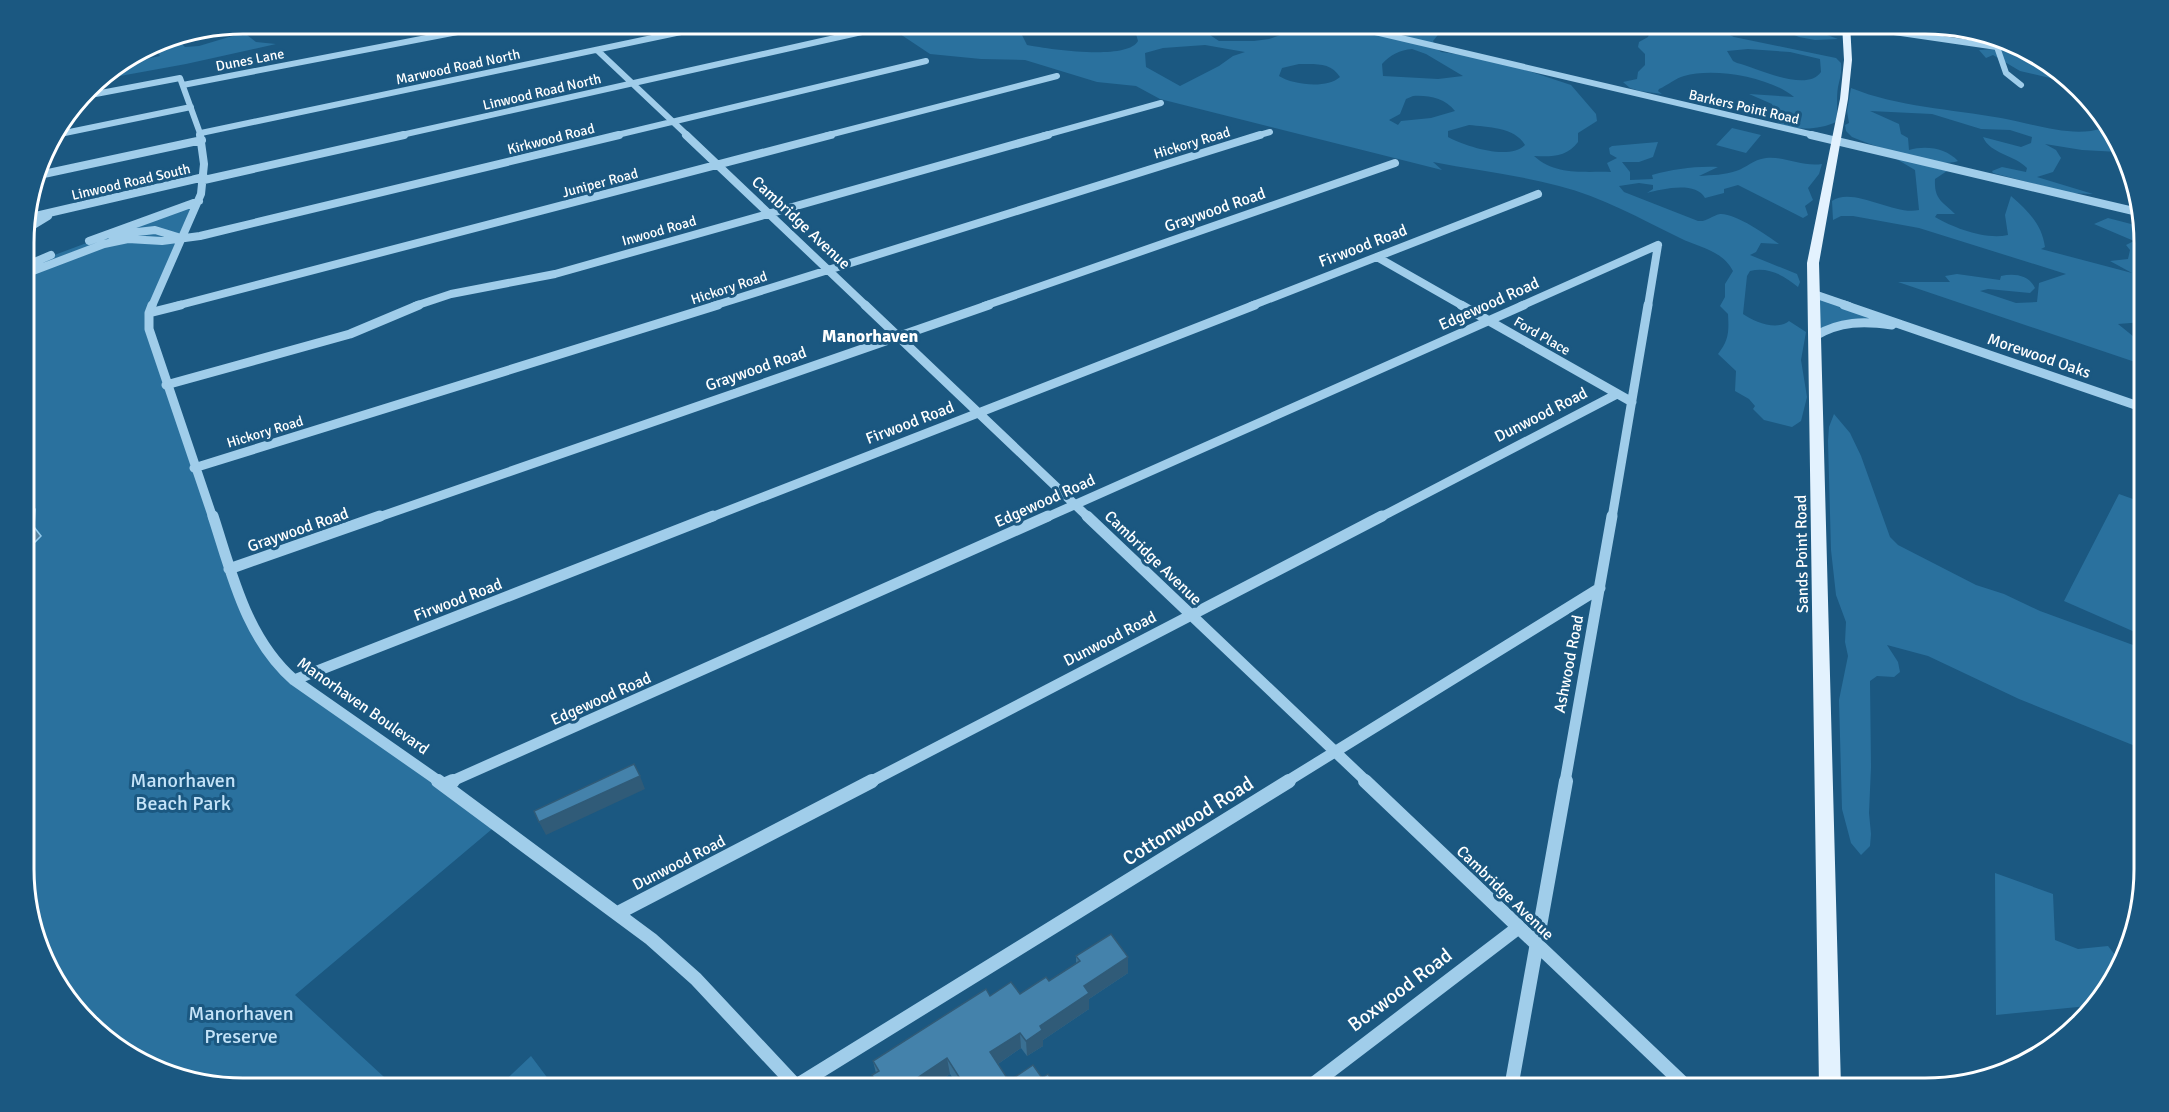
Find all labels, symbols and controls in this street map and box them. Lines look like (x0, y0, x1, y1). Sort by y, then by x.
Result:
street label: Dunes Lane (214, 45, 286, 75)
street label: Marwood Road North (394, 46, 522, 88)
street label: Linwood Road North (481, 70, 603, 114)
street label: Barkers Point Road (1687, 86, 1801, 128)
street label: Kirkwood Road (506, 120, 596, 158)
street label: Hickory Road (1152, 123, 1232, 163)
street label: Linwood Road South (70, 160, 192, 204)
street label: Juniper Road (560, 165, 640, 201)
street label: Cambridge Avenue (747, 172, 855, 274)
street label: Graywood Road (1162, 183, 1268, 237)
street label: Inwood Road (620, 212, 698, 250)
street label: Firwood Road (1316, 220, 1410, 272)
street label: Hickory Road (689, 268, 769, 308)
street label: Edgewood Road (1436, 273, 1542, 335)
street label: Ford Place (1511, 313, 1573, 359)
district label: Manorhaven (822, 325, 918, 347)
street label: Morewood Oaks (1985, 329, 2093, 383)
street label: Graywood Road (703, 342, 809, 396)
street label: Dunwood Road (1491, 383, 1591, 447)
street label: Firwood Road (863, 397, 957, 449)
street label: Hickory Road (225, 412, 305, 452)
street label: Edgewood Road (992, 470, 1098, 532)
street label: Sands Point Road (1791, 495, 1813, 613)
street label: Graywood Road (245, 503, 351, 557)
street label: Cambridge Avenue (1100, 506, 1206, 610)
street label: Firwood Road (411, 574, 505, 626)
street label: Dunwood Road (1060, 607, 1160, 671)
street label: Ashwood Road (1550, 613, 1588, 715)
street label: Manorhaven Boulevard (293, 653, 433, 759)
street label: Edgewood Road (548, 668, 654, 730)
park label: Manorhaven Beach Park (130, 768, 236, 816)
street label: Cottonwood Road (1118, 771, 1258, 871)
street label: Dunwood Road (629, 831, 729, 895)
street label: Cambridge Avenue (1452, 841, 1558, 945)
street label: Boxwood Road (1343, 943, 1457, 1037)
park label: Manorhaven Preserve (188, 1001, 294, 1049)

